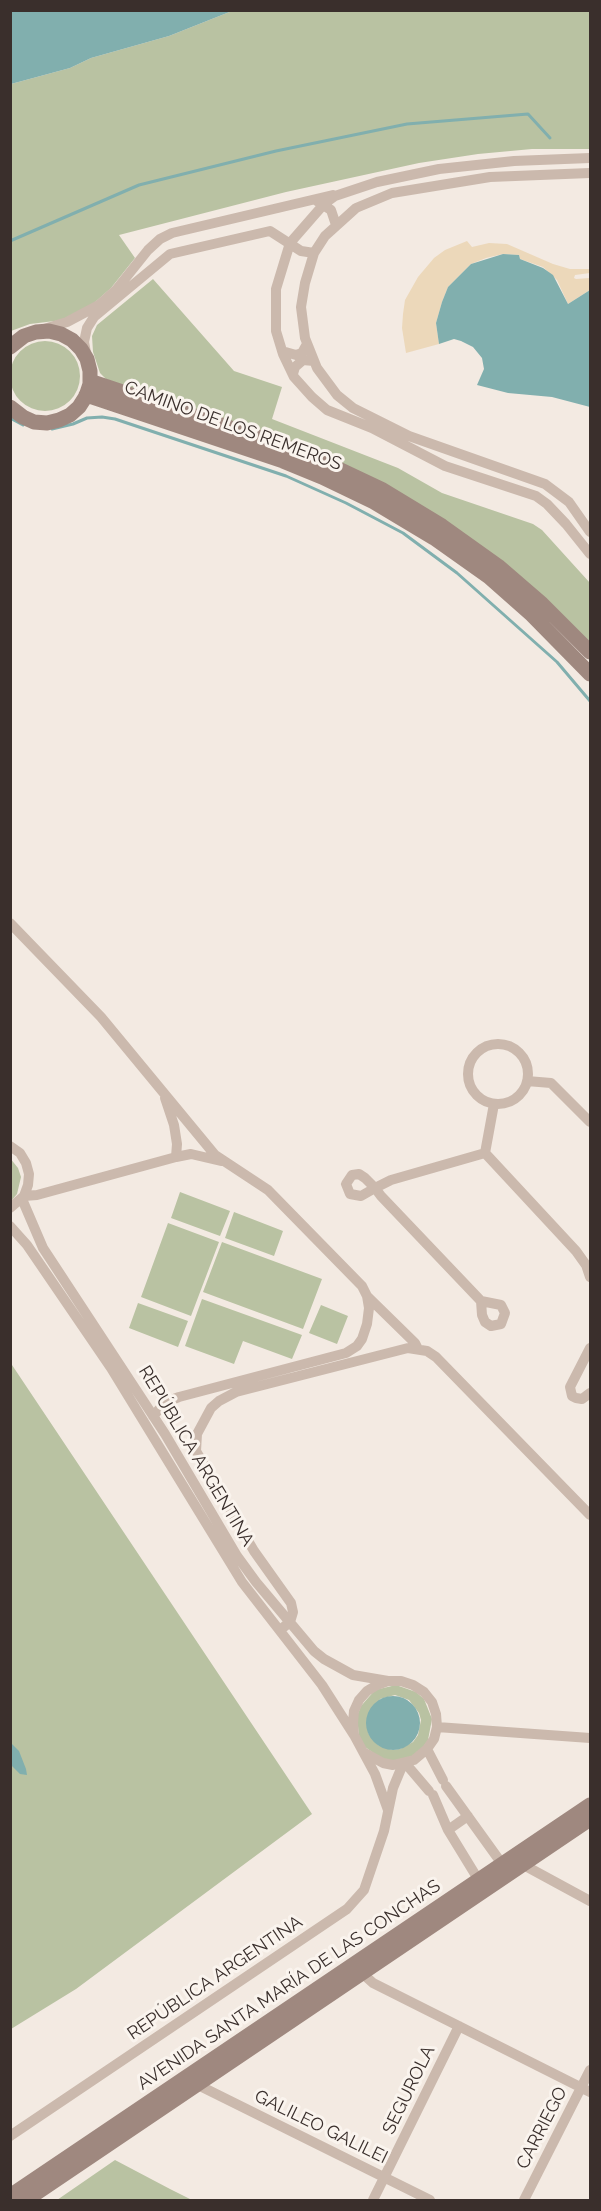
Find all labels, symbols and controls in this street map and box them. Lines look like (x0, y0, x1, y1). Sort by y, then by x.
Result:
street label: CAMINO DE LOS REMEROS (121, 377, 345, 475)
street label: REPÚBLICA ARGENTINA (134, 1362, 258, 1550)
street label: AVENIDA SANTA MARÍA DE LAS CONCHAS (133, 1875, 445, 2095)
street label: REPÚBLICA ARGENTINA (123, 1911, 307, 2045)
street label: SEGUROLA (378, 2042, 440, 2138)
street label: CARRIEGO (512, 2083, 572, 2173)
street label: GALILEO GALILEI (251, 2085, 391, 2169)

